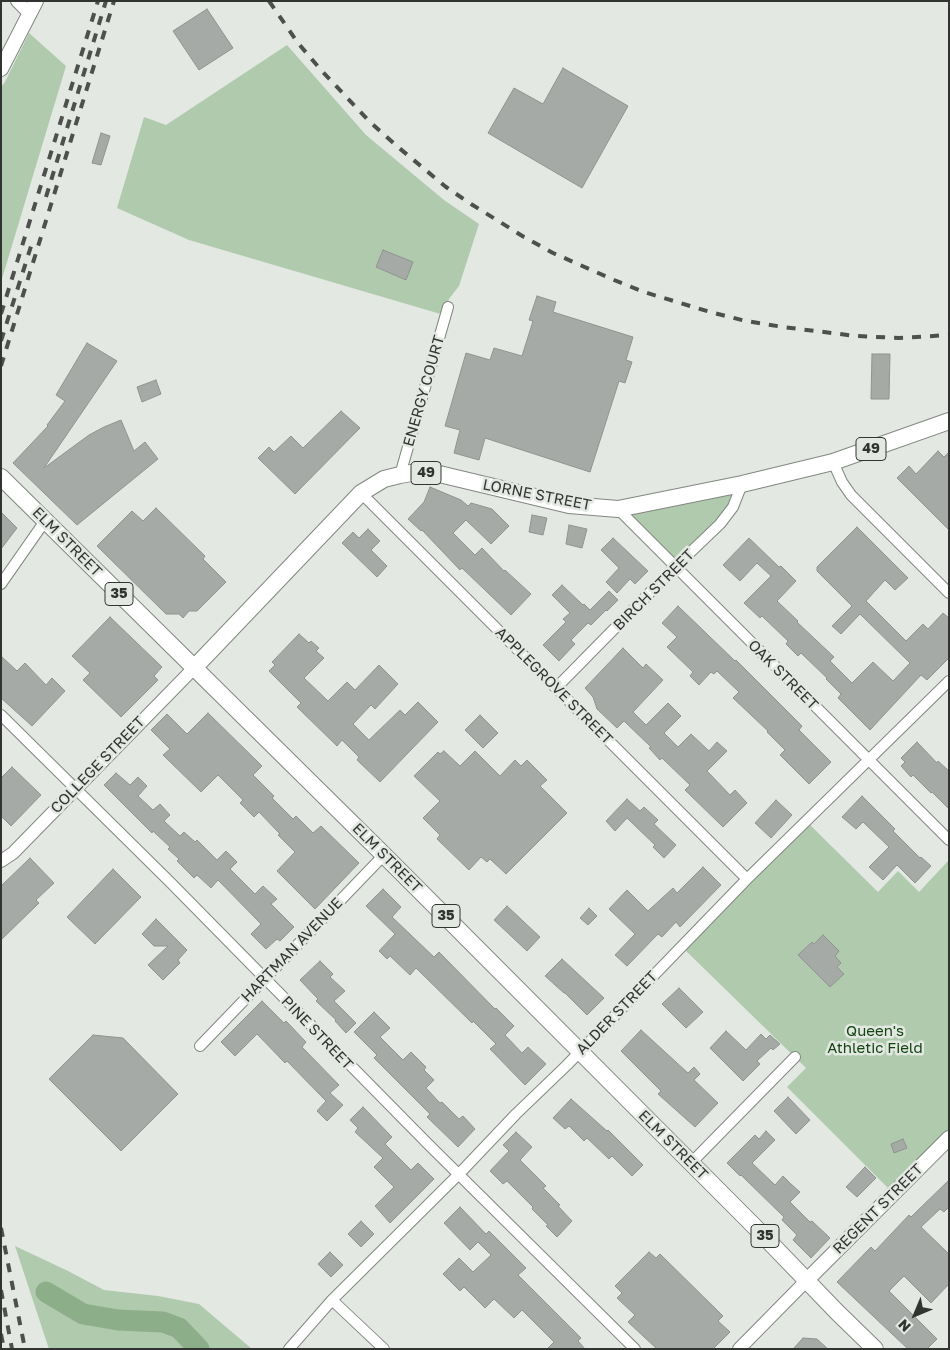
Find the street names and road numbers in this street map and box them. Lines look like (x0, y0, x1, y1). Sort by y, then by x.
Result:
street label: ENERGY COURT (400, 333, 448, 449)
road number: 49 (856, 438, 886, 460)
road number: 49 (411, 462, 441, 484)
street label: LORNE STREET (481, 476, 593, 514)
street label: ELM STREET (28, 503, 106, 581)
street label: BIRCH STREET (610, 546, 698, 634)
road number: 35 (105, 582, 133, 606)
street label: APPLEGROVE STREET (492, 624, 616, 748)
street label: OAK STREET (744, 636, 822, 714)
street label: COLLEGE STREET (47, 713, 149, 817)
street label: ELM STREET (348, 819, 426, 897)
street label: HARTMAN AVENUE (237, 894, 347, 1006)
road number: 35 (432, 904, 460, 928)
street label: ALDER STREET (573, 968, 661, 1058)
street label: PINE STREET (277, 992, 357, 1074)
street label: ELM STREET (634, 1106, 712, 1184)
street label: REGENT STREET (829, 1160, 927, 1258)
road number: 35 (751, 1224, 779, 1248)

